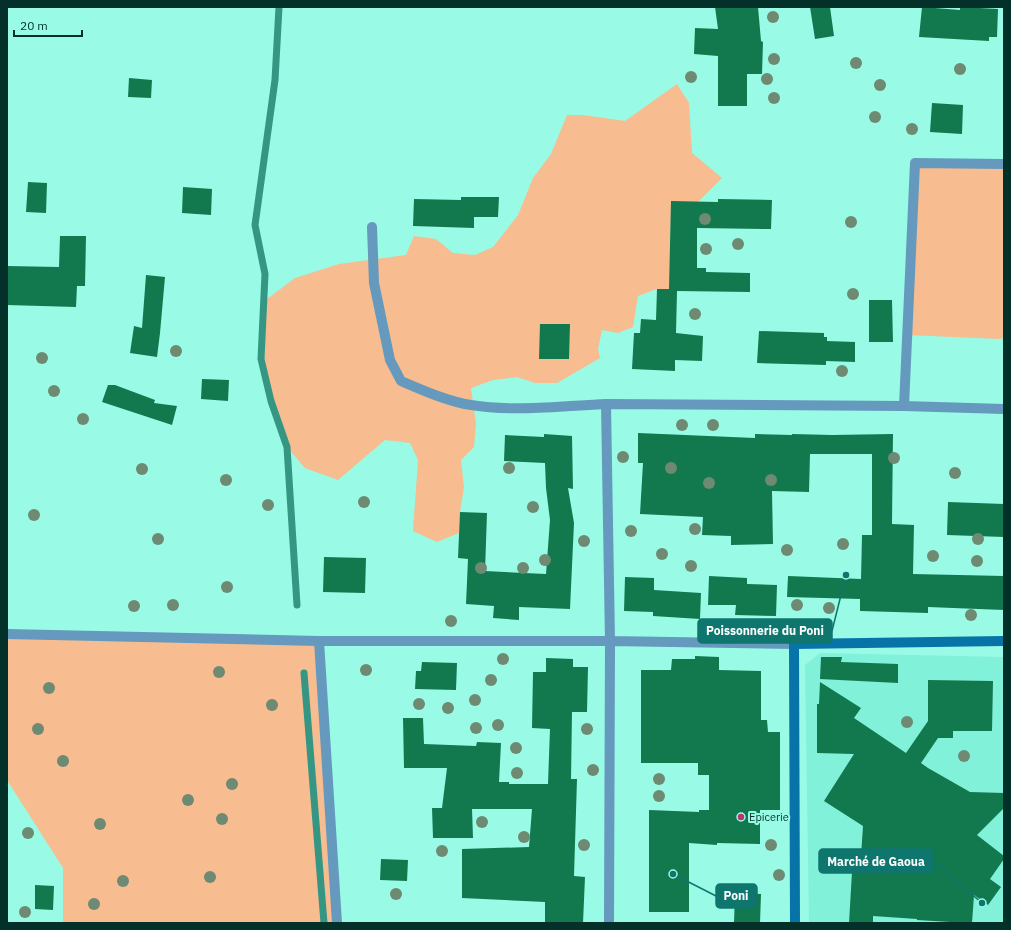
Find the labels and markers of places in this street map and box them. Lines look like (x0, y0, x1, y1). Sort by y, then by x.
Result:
callout: Poissonnerie du Poni (698, 619, 832, 643)
place label: Epicerie (749, 810, 789, 824)
marker: Epicerie (736, 812, 746, 822)
callout: Marché de Gaoua (819, 849, 933, 873)
callout: Poni (716, 884, 757, 908)

